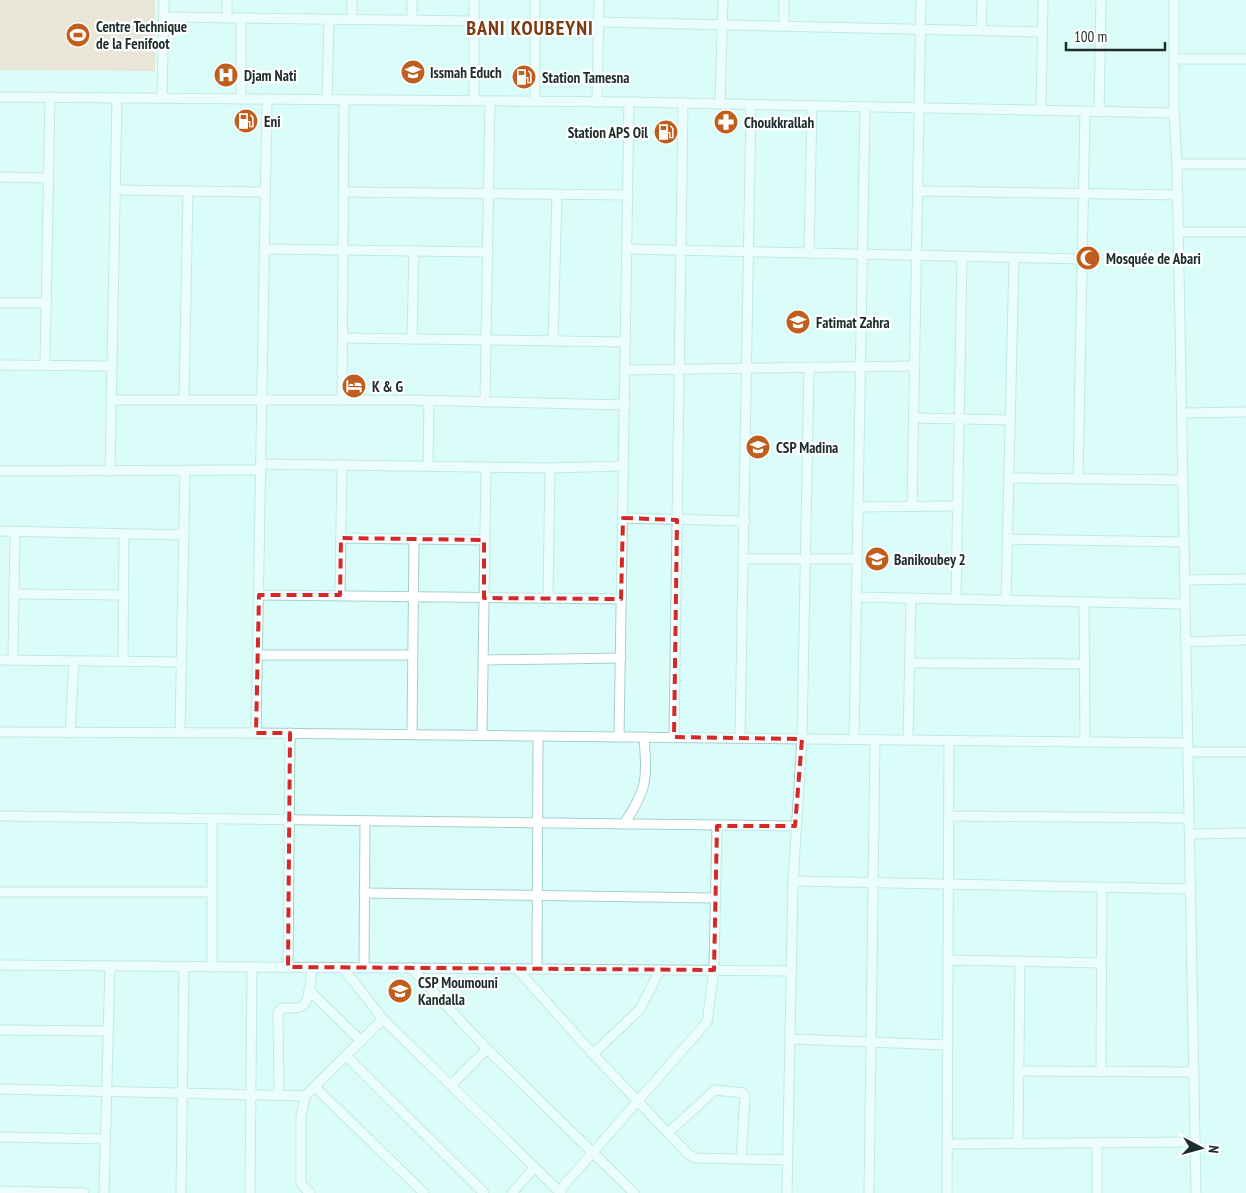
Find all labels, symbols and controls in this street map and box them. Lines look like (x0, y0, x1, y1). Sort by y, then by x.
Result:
district label: BANI KOUBEYNI (466, 15, 594, 41)
place label: Centre Technique de la Fenifoot (96, 17, 187, 53)
scale bar (1066, 20, 1165, 52)
sports icon: Centre Technique de la Fenifoot (65, 22, 91, 48)
text: 100 m (1074, 27, 1107, 46)
school or university icon: Issmah Educh (400, 59, 426, 85)
hospital icon: Djam Nati (213, 62, 239, 88)
place label: Issmah Educh (430, 63, 502, 82)
fuel station icon: Station Tamesna (511, 64, 537, 90)
place label: Djam Nati (244, 66, 297, 85)
place label: Station Tamesna (542, 68, 629, 87)
fuel station icon: Eni (233, 108, 259, 134)
pharmacy icon: Choukkrallah (713, 109, 739, 135)
place label: Eni (264, 112, 281, 131)
place label: Choukkrallah (744, 113, 814, 132)
fuel station icon: Station APS Oil (653, 119, 679, 145)
place label: Station APS Oil (568, 123, 648, 142)
mosque icon: Mosquée de Abari (1075, 245, 1101, 271)
place label: Mosquée de Abari (1106, 249, 1201, 268)
school or university icon: Fatimat Zahra (785, 309, 811, 335)
place label: Fatimat Zahra (816, 313, 890, 332)
hotel icon: K & G (341, 373, 367, 399)
place label: K & G (372, 377, 403, 396)
school or university icon: CSP Madina (745, 434, 771, 460)
place label: CSP Madina (776, 438, 838, 457)
school or university icon: Banikoubey 2 (864, 546, 890, 572)
place label: Banikoubey 2 (894, 550, 966, 569)
place label: CSP Moumouni Kandalla (418, 973, 498, 1009)
school or university icon: CSP Moumouni Kandalla (387, 978, 413, 1004)
north arrow (1176, 1123, 1226, 1173)
text: N (1205, 1145, 1223, 1154)

